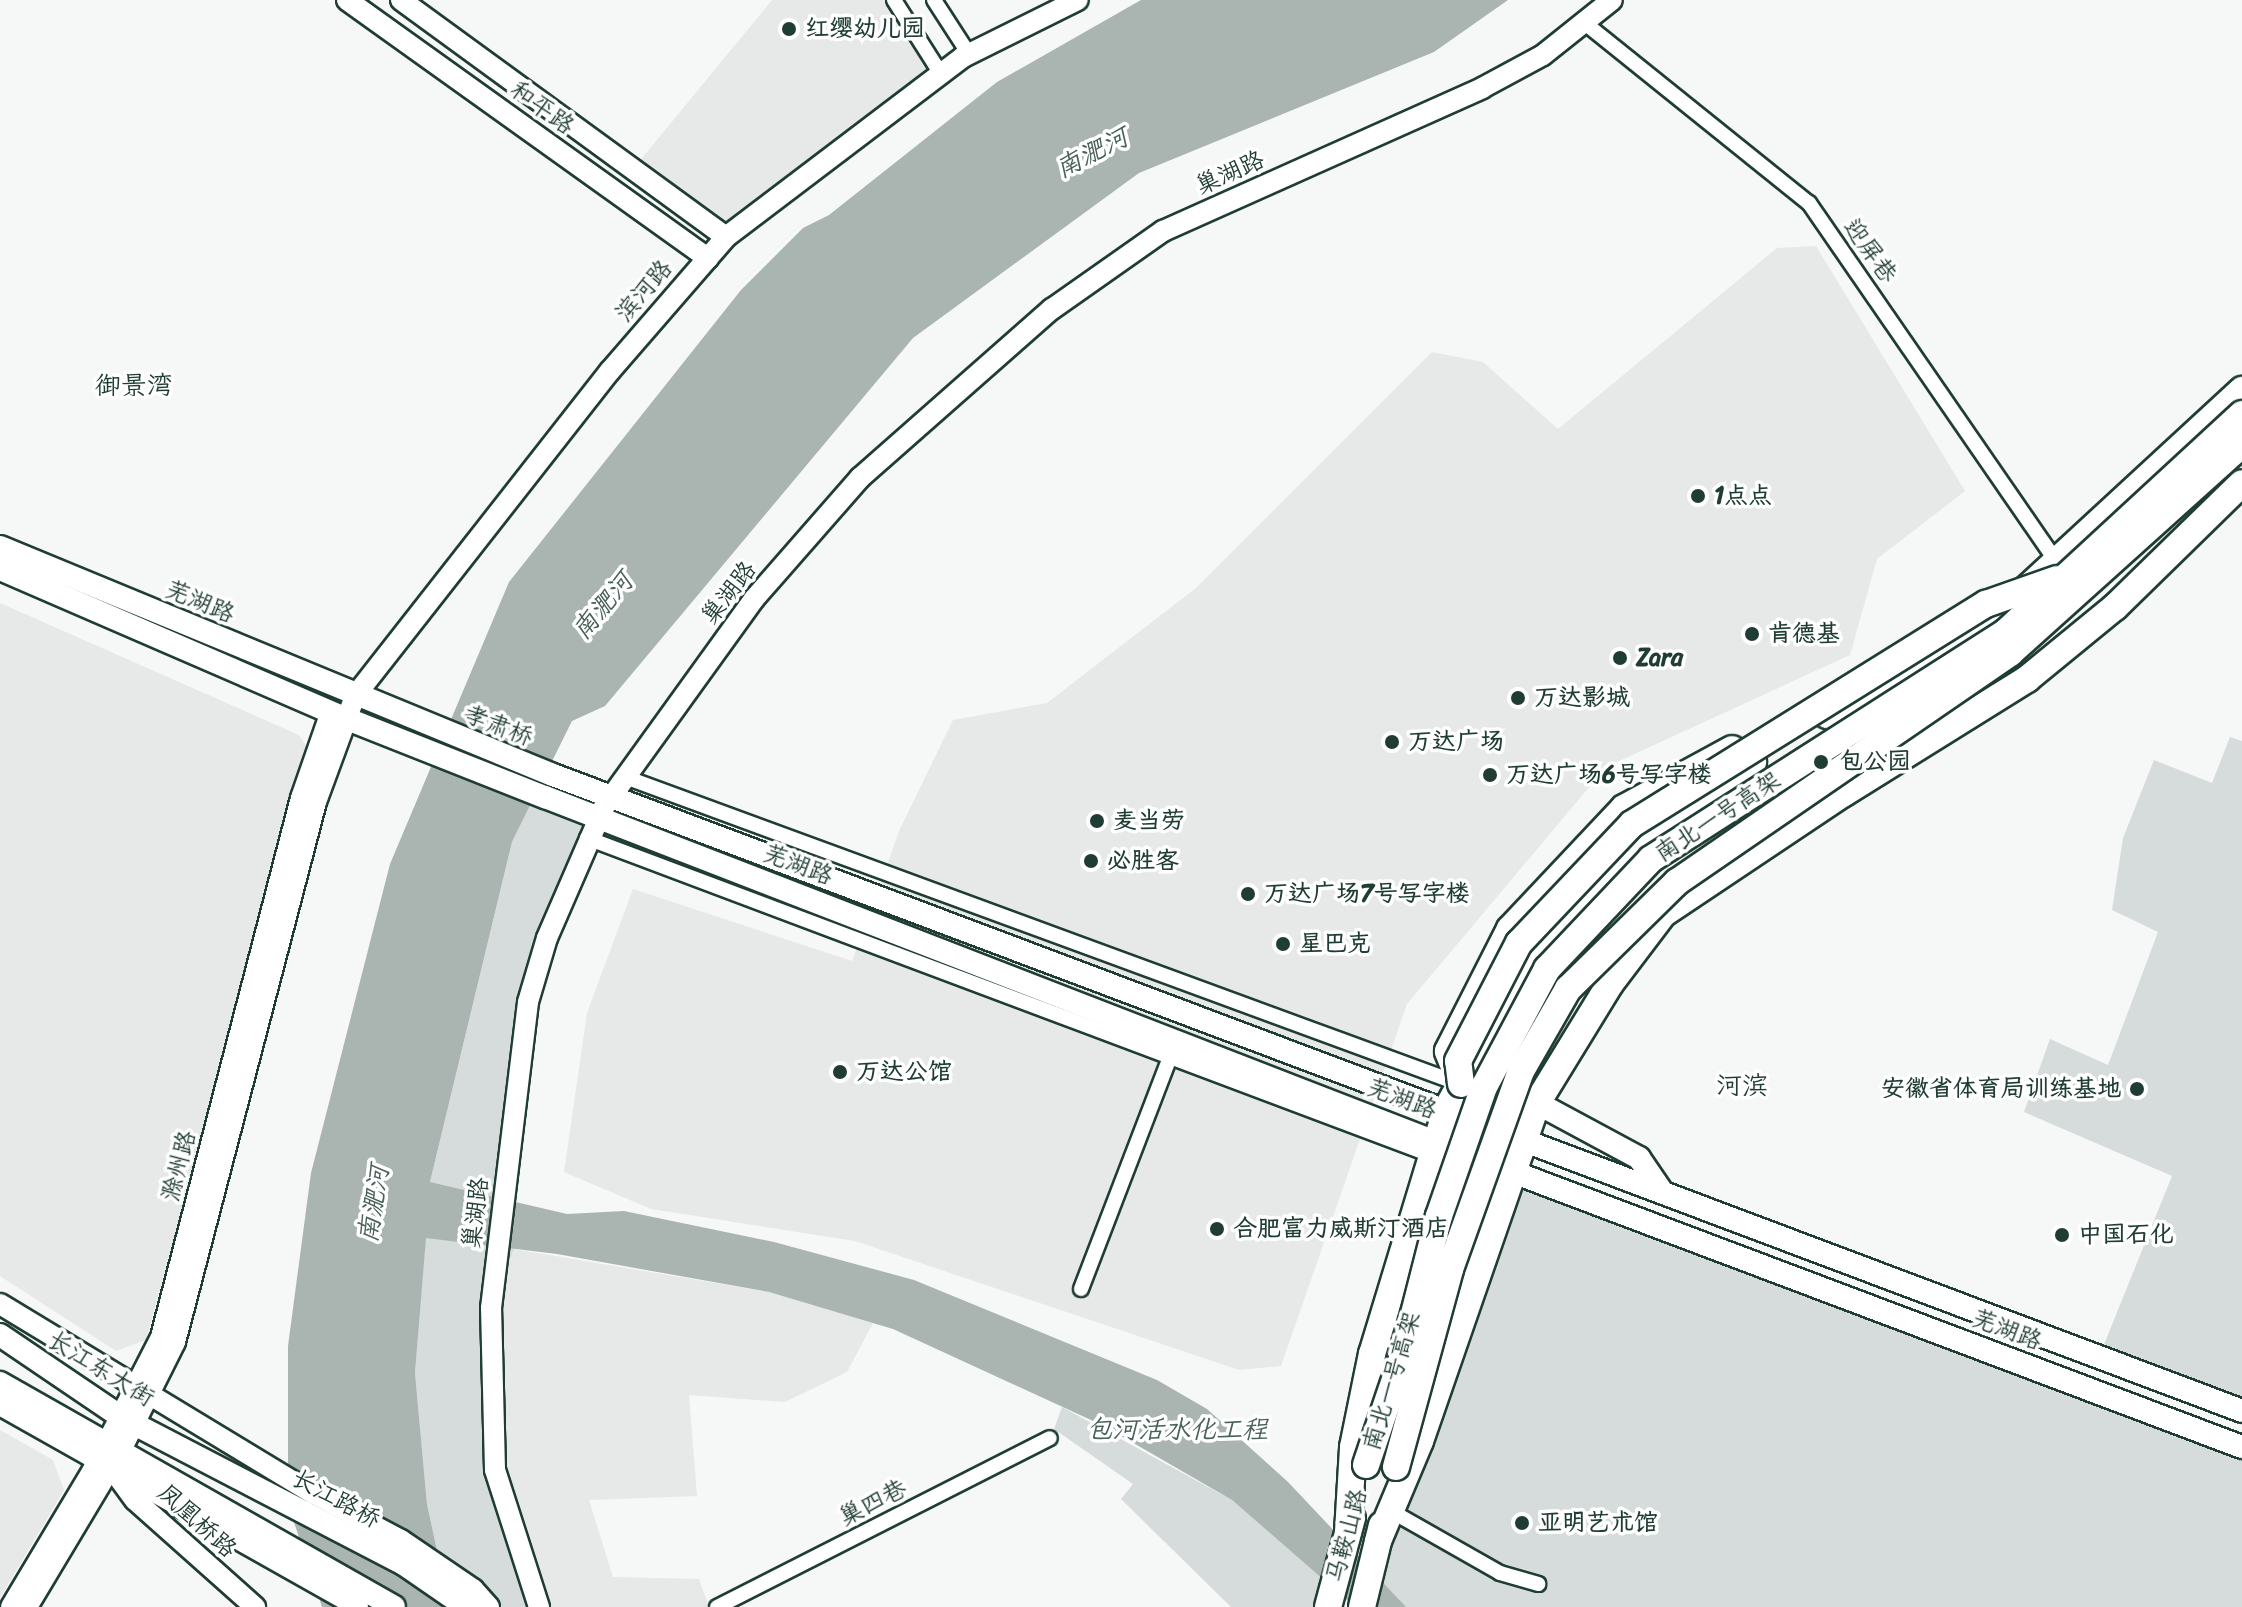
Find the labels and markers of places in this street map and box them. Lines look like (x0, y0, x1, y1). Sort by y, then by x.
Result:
place label: 红缨幼儿园 (805, 15, 925, 43)
marker: 红缨幼儿园 (780, 20, 798, 38)
place label: 1点点 (1714, 482, 1772, 510)
marker: 1点点 (1689, 487, 1707, 505)
place label: 肯德基 (1768, 620, 1840, 648)
marker: 肯德基 (1743, 625, 1761, 643)
place label: Zara (1636, 644, 1683, 672)
marker: Zara (1611, 649, 1629, 667)
place label: 万达影城 (1534, 684, 1630, 712)
marker: 万达影城 (1509, 689, 1527, 707)
place label: 万达广场 (1408, 728, 1504, 756)
marker: 万达广场 (1383, 733, 1401, 751)
place label: 包公园 (1839, 748, 1911, 776)
marker: 包公园 (1810, 751, 1832, 773)
place label: 万达广场6号写字楼 (1506, 761, 1712, 789)
marker: 万达广场6号写字楼 (1481, 766, 1499, 784)
place label: 麦当劳 (1113, 807, 1185, 835)
marker: 麦当劳 (1088, 812, 1106, 830)
place label: 必胜客 (1107, 847, 1179, 875)
marker: 必胜客 (1082, 852, 1100, 870)
place label: 万达广场7号写字楼 (1264, 880, 1470, 908)
marker: 万达广场7号写字楼 (1239, 885, 1257, 903)
place label: 星巴克 (1299, 930, 1371, 958)
marker: 星巴克 (1274, 935, 1292, 953)
place label: 万达公馆 (856, 1058, 952, 1086)
marker: 万达公馆 (831, 1063, 849, 1081)
place label: 安徽省体育局训练基地 (1881, 1075, 2121, 1103)
marker: 安徽省体育局训练基地 (2128, 1080, 2146, 1098)
place label: 合肥富力威斯汀酒店 (1233, 1215, 1449, 1243)
marker: 合肥富力威斯汀酒店 (1208, 1220, 1226, 1238)
place label: 中国石化 (2078, 1221, 2174, 1249)
marker: 中国石化 (2053, 1226, 2071, 1244)
place label: 亚明艺术馆 (1538, 1509, 1658, 1537)
marker: 亚明艺术馆 (1513, 1514, 1531, 1532)

